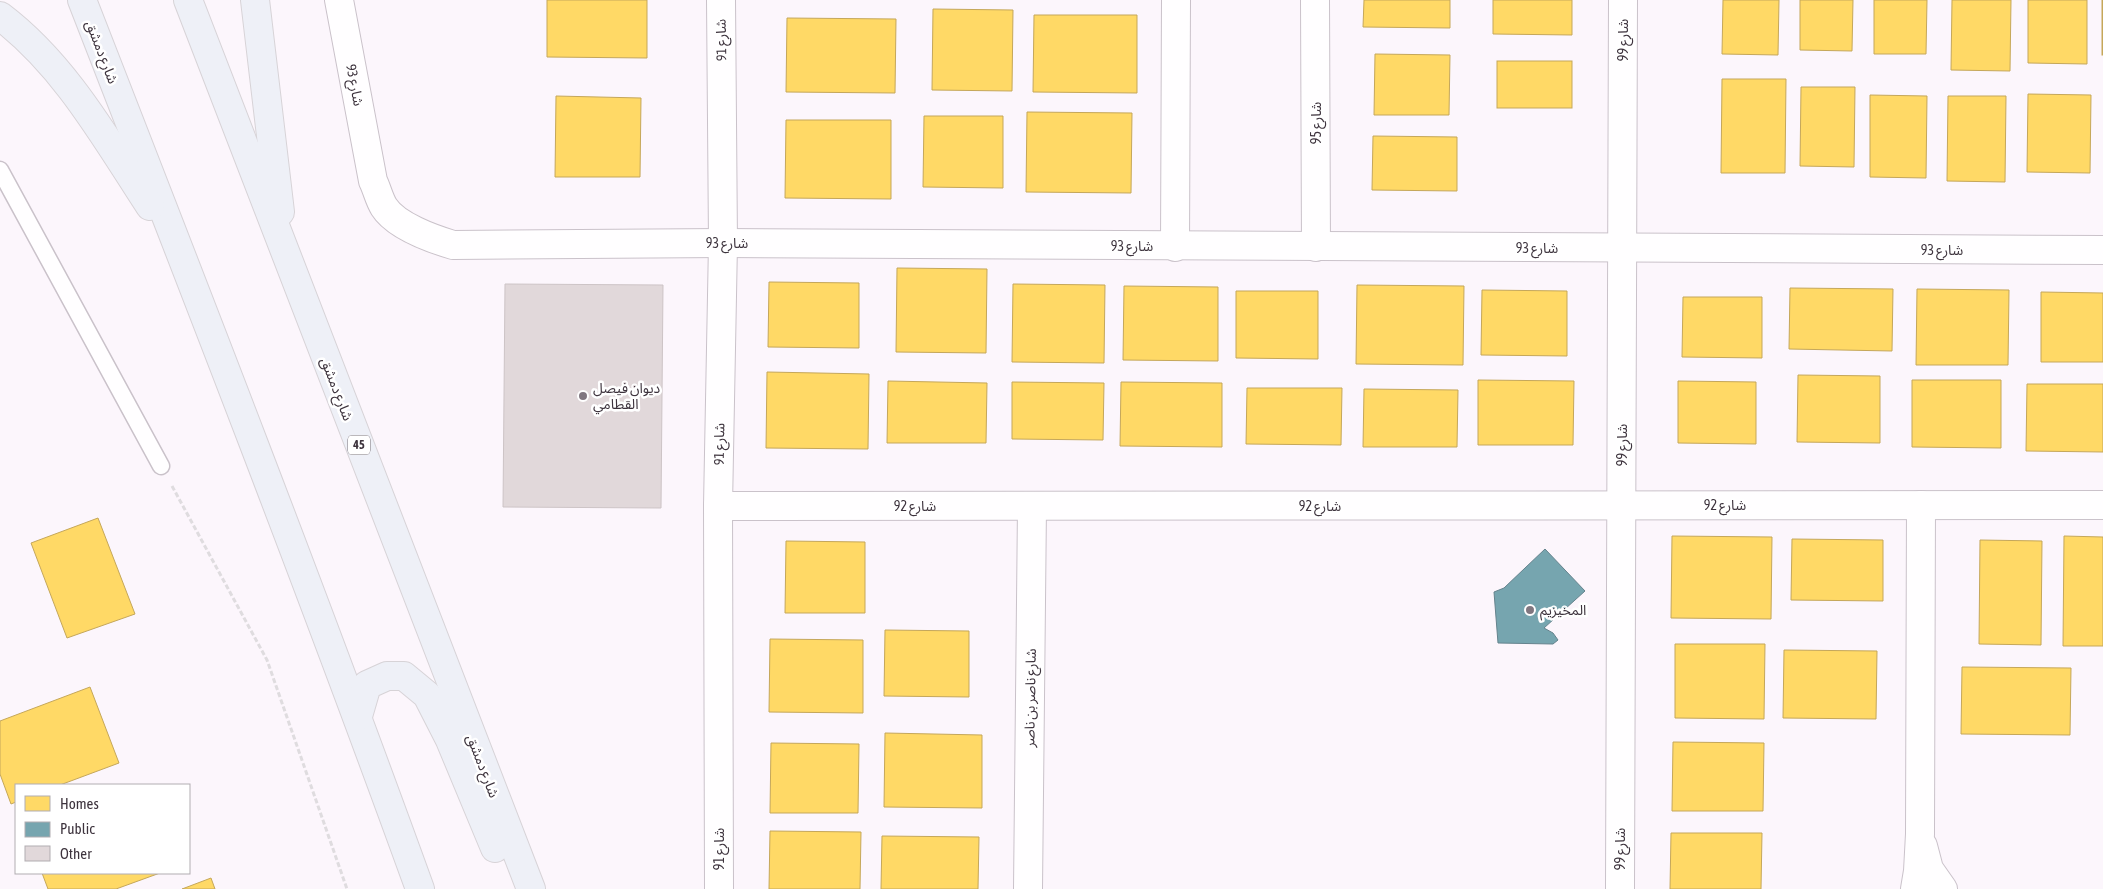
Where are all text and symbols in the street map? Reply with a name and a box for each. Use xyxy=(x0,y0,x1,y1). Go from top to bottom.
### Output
street label: شارع دمشق xyxy=(80,18,121,87)
street label: شارع 91 xyxy=(713,19,732,61)
street label: شارع 99 xyxy=(1615,19,1634,61)
street label: شارع 93 xyxy=(340,63,367,108)
street label: شارع 95 xyxy=(1308,102,1327,144)
street label: شارع 93 xyxy=(706,235,748,254)
street label: شارع 93 xyxy=(1111,238,1153,257)
street label: شارع 93 xyxy=(1516,240,1558,259)
street label: شارع 93 xyxy=(1921,242,1963,261)
street label: شارع دمشق xyxy=(315,355,356,424)
place label: ديوان فيصل القطامي xyxy=(593,380,661,415)
marker: ديوان فيصل القطامي xyxy=(577,390,589,402)
street label: شارع 91 xyxy=(711,423,730,465)
street label: شارع 99 xyxy=(1614,424,1633,466)
road number: 45 xyxy=(348,436,370,454)
street label: شارع 92 xyxy=(1704,497,1746,516)
street label: شارع 92 xyxy=(894,498,936,517)
street label: شارع 92 xyxy=(1299,498,1341,517)
place label: المخيزيم xyxy=(1540,602,1586,621)
marker: المخيزيم xyxy=(1524,604,1536,616)
street label: شارع ناصر بن ناصر xyxy=(1021,648,1042,749)
street label: شارع دمشق xyxy=(461,732,502,801)
legend xyxy=(15,784,190,874)
text: Homes xyxy=(60,795,99,812)
text: Public xyxy=(60,820,95,837)
street label: شارع 91 xyxy=(711,828,730,870)
street label: شارع 99 xyxy=(1612,828,1631,870)
text: Other xyxy=(60,845,92,862)

